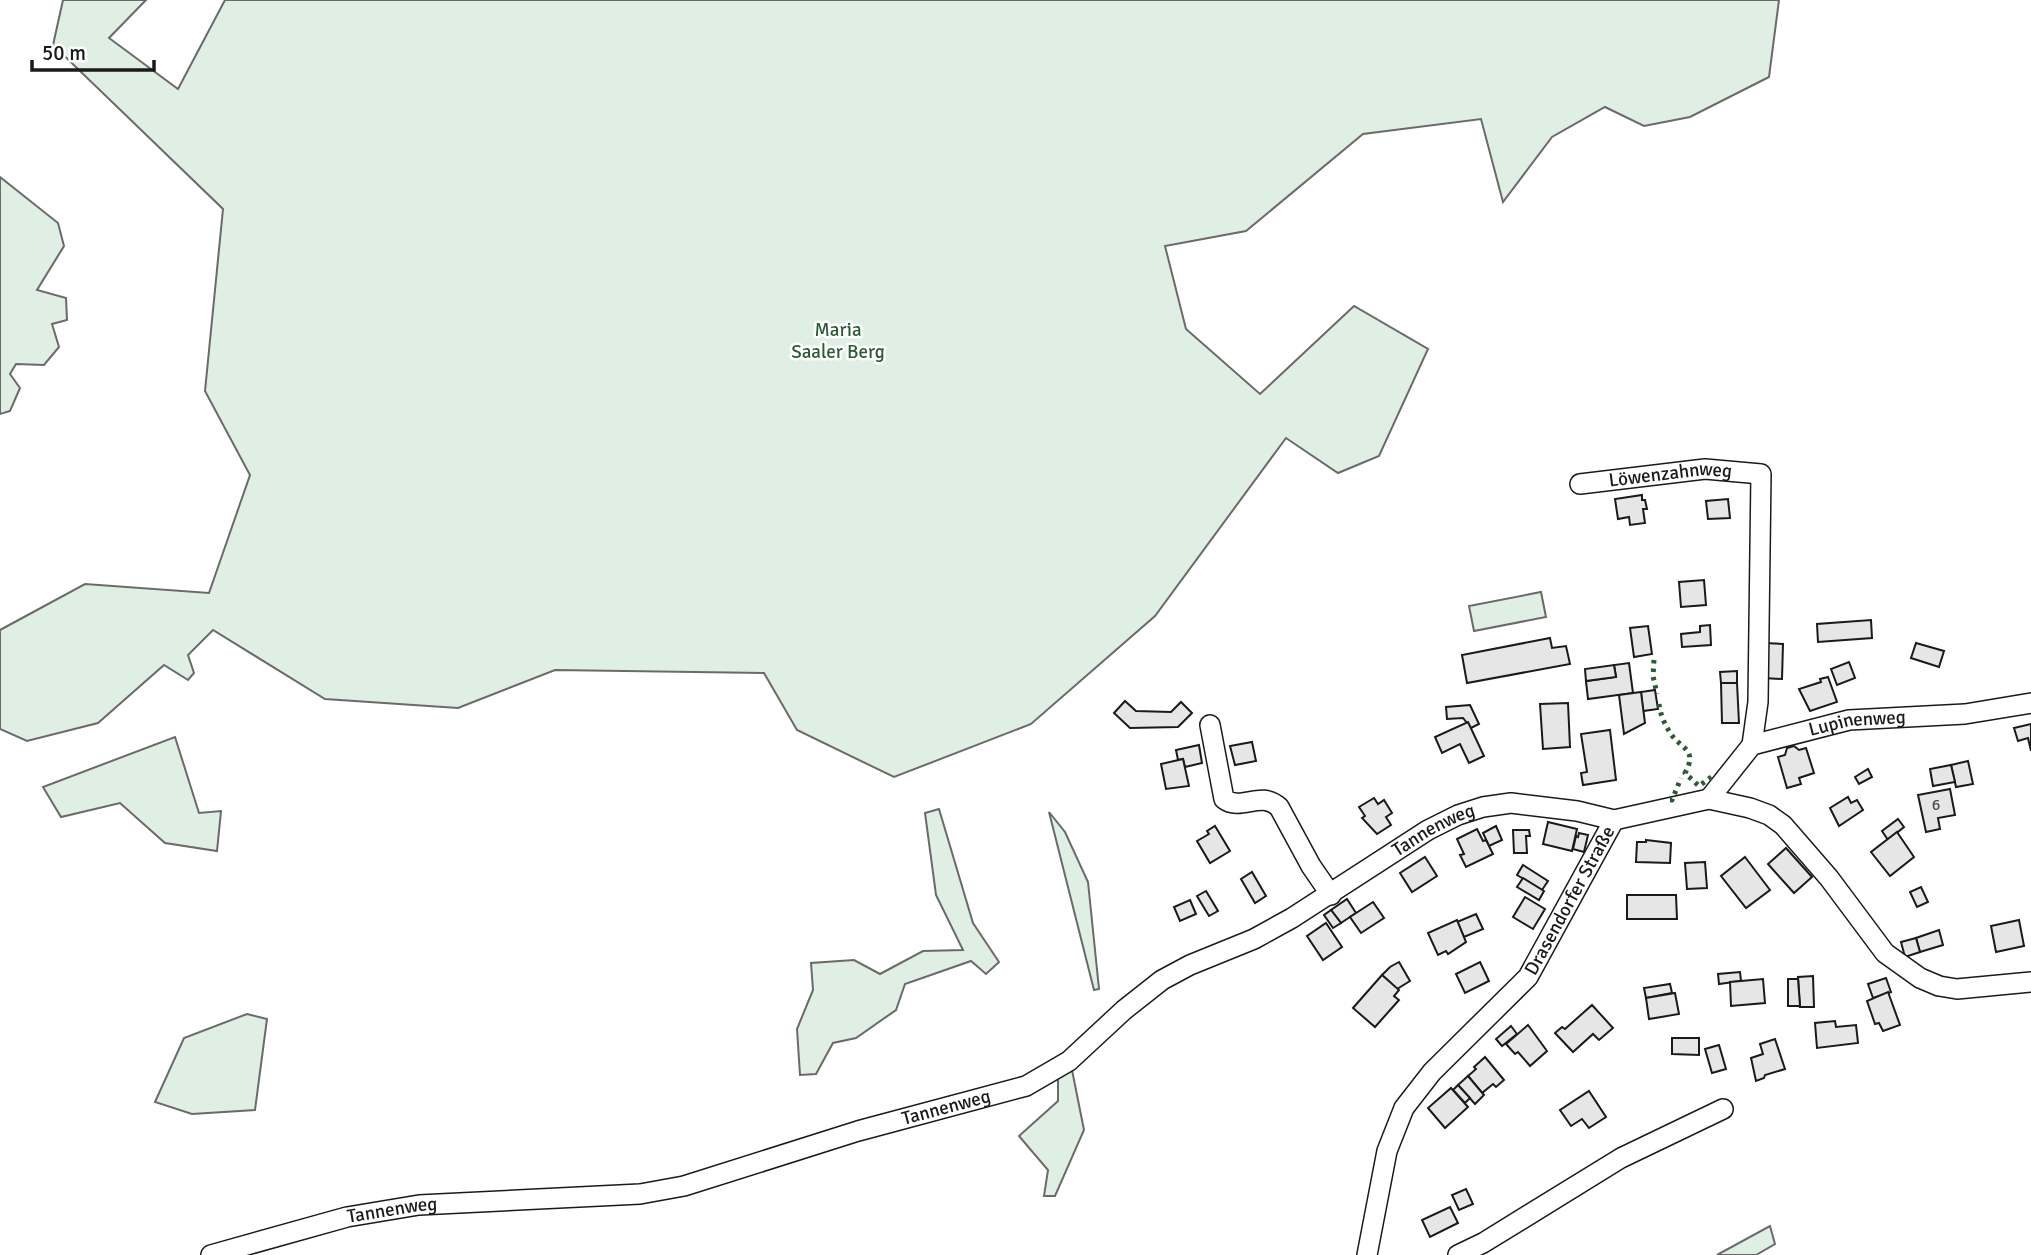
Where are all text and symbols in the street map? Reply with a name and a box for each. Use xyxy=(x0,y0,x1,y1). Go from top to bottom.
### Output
scale bar xyxy=(32,28,154,72)
text: 50 m xyxy=(42,40,86,66)
park label: Maria Saaler Berg xyxy=(791,318,885,364)
street label: Löwenzahnweg xyxy=(1607,457,1733,492)
street label: Lupinenweg xyxy=(1806,705,1906,742)
house number: 6 xyxy=(1932,795,1940,815)
street label: Tannenweg xyxy=(1387,798,1478,862)
street label: Drasendorfer Straße xyxy=(1519,822,1620,979)
street label: Tannenweg xyxy=(899,1084,993,1131)
street label: Tannenweg xyxy=(345,1192,438,1229)

